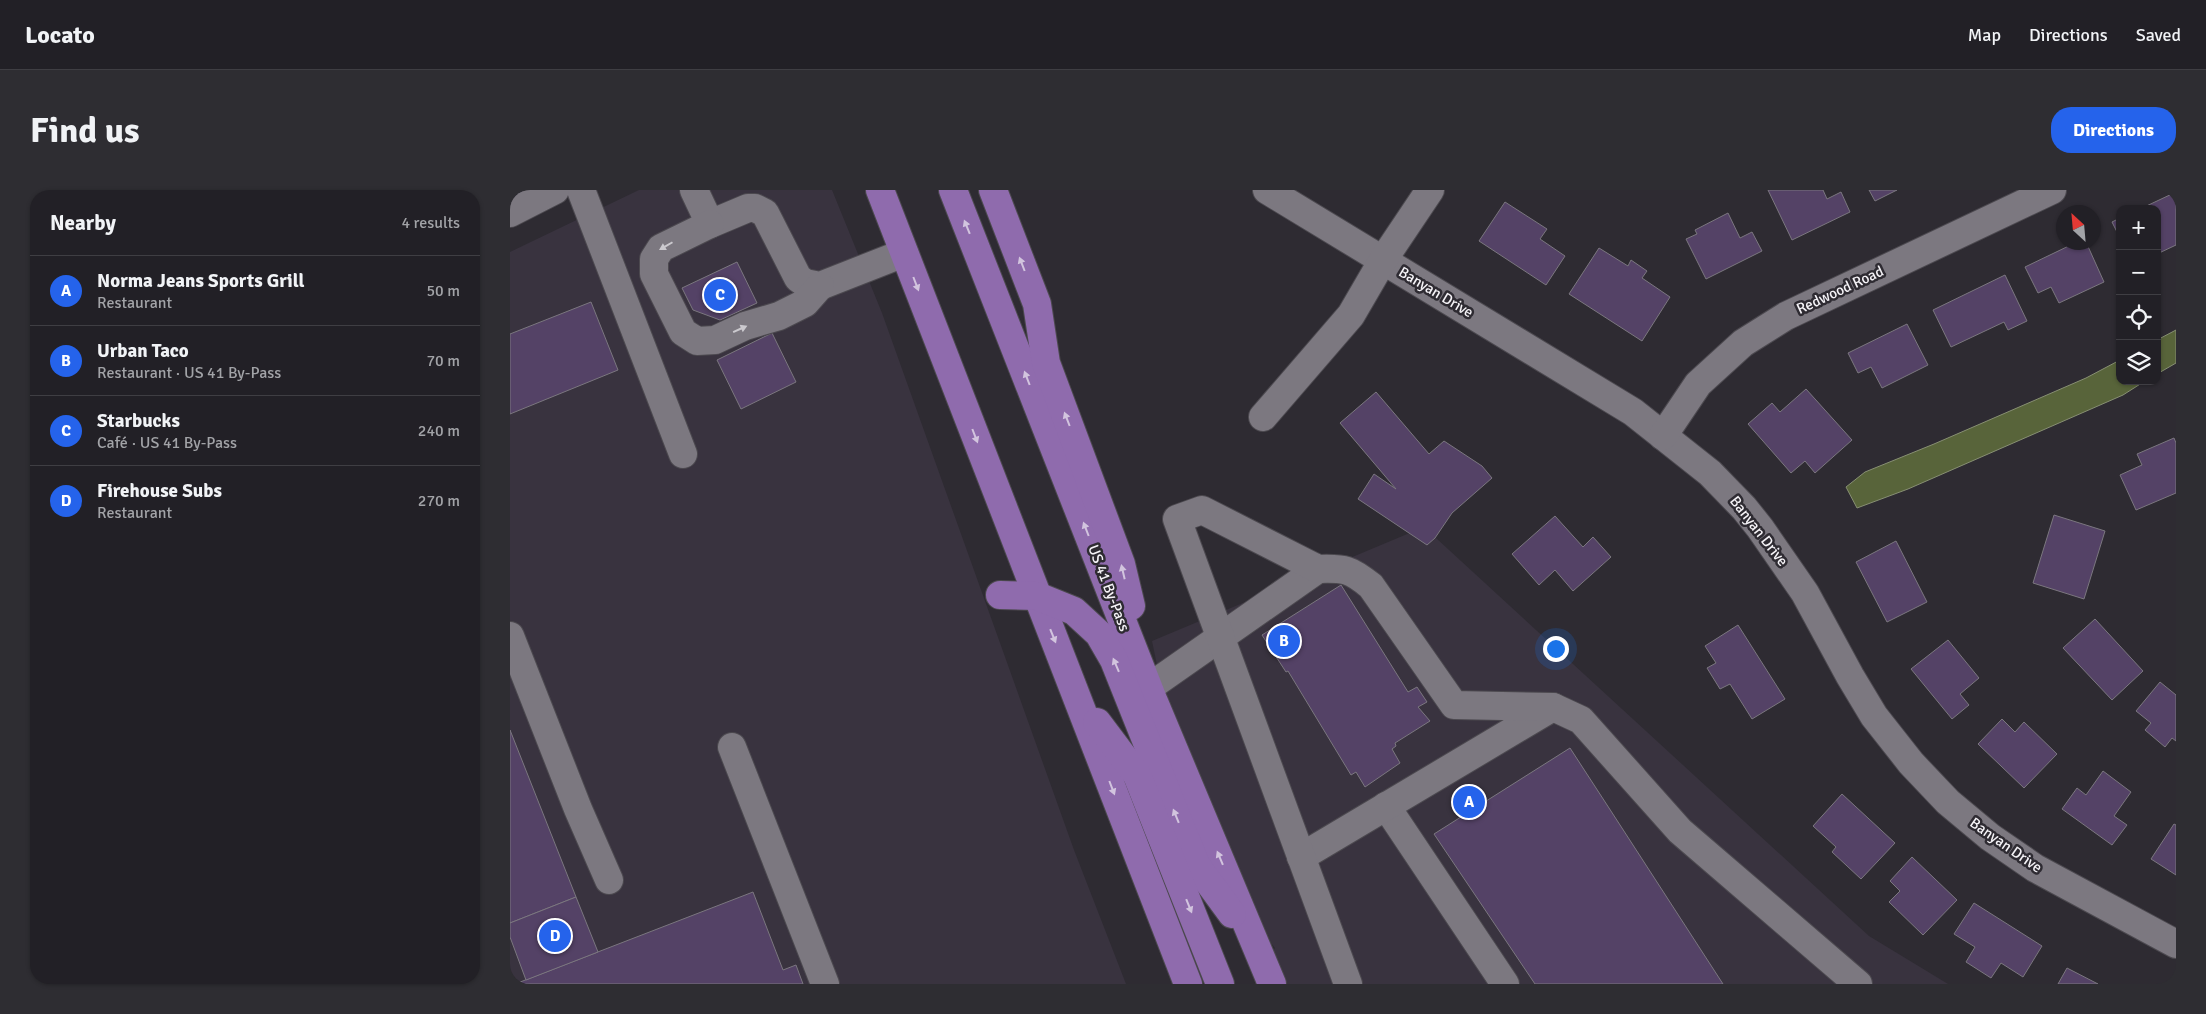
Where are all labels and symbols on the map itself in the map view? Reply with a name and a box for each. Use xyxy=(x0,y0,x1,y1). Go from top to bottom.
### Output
north arrow xyxy=(2056,205,2101,250)
one-way arrow xyxy=(963,219,971,234)
one-way arrow xyxy=(660,241,673,250)
one-way arrow xyxy=(1018,256,1026,271)
street label: Redwood Road xyxy=(1794,262,1886,318)
street label: Banyan Drive xyxy=(1395,263,1477,321)
pin: C xyxy=(704,276,736,314)
one-way arrow xyxy=(913,277,920,292)
one-way arrow xyxy=(733,324,747,332)
one-way arrow xyxy=(1022,371,1030,385)
one-way arrow xyxy=(1063,412,1070,427)
one-way arrow xyxy=(971,429,979,444)
street label: Banyan Drive xyxy=(1726,492,1792,570)
one-way arrow xyxy=(1082,522,1089,537)
street label: US 41 By-Pass xyxy=(1084,542,1134,634)
one-way arrow xyxy=(1119,564,1127,579)
pin: B xyxy=(1268,622,1300,660)
one-way arrow xyxy=(1050,629,1058,643)
your location xyxy=(1543,636,1569,662)
one-way arrow xyxy=(1111,658,1119,672)
one-way arrow xyxy=(1109,780,1116,795)
pin: A xyxy=(1453,783,1485,821)
one-way arrow xyxy=(1172,808,1179,823)
street label: Banyan Drive xyxy=(1966,814,2046,876)
one-way arrow xyxy=(1215,851,1223,865)
one-way arrow xyxy=(1185,899,1193,914)
pin: D xyxy=(539,917,571,955)

